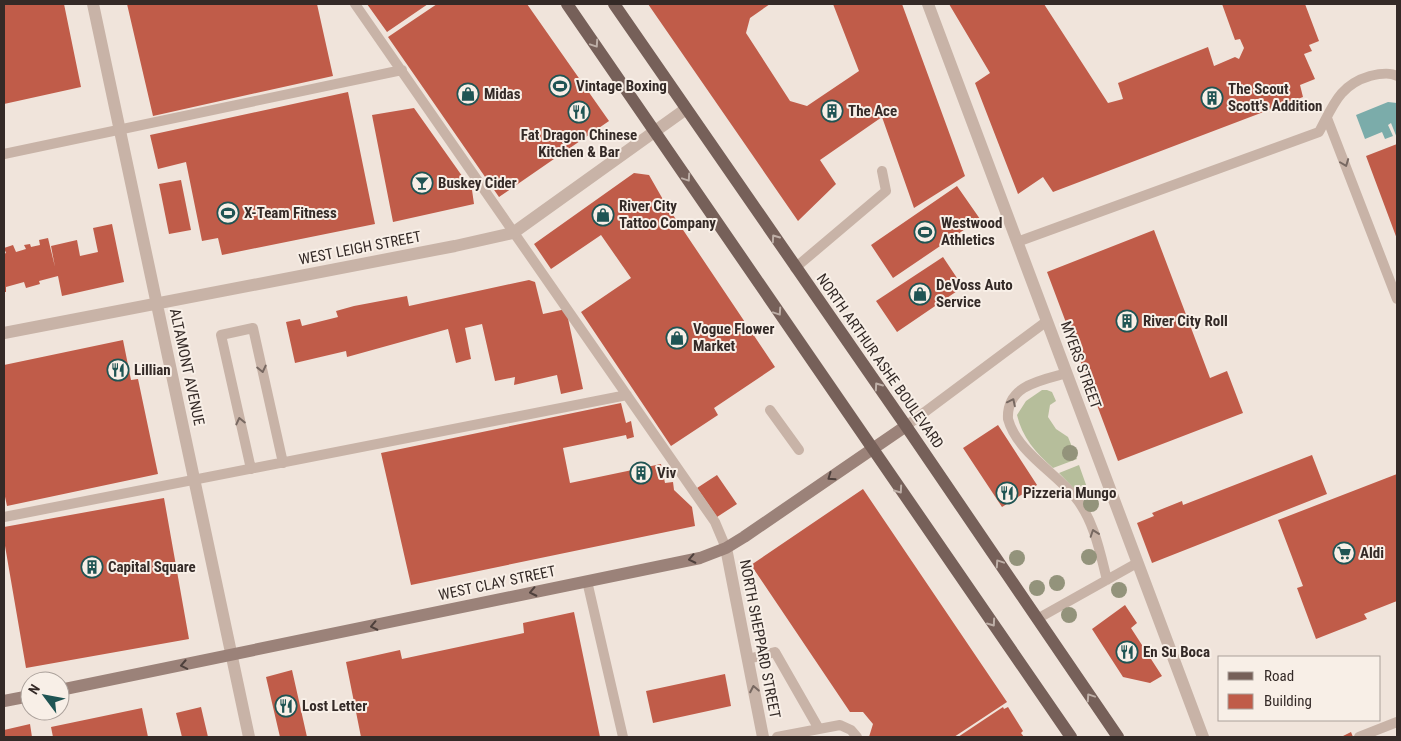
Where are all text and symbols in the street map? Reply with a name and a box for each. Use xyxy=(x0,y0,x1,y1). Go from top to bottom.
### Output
one-way arrow xyxy=(589,38,598,48)
sports icon: Vintage Boxing xyxy=(548,74,572,98)
place label: Vintage Boxing xyxy=(576,77,667,95)
place label: The Scout Scott's Addition xyxy=(1228,80,1323,115)
shop icon: Midas xyxy=(456,82,480,106)
place label: Midas xyxy=(484,85,521,103)
building icon: The Scout Scott's Addition xyxy=(1200,86,1224,110)
building icon: The Ace xyxy=(820,99,844,123)
restaurant icon: Fat Dragon Chinese Kitchen & Bar xyxy=(567,100,591,124)
place label: The Ace xyxy=(848,102,897,120)
place label: Fat Dragon Chinese Kitchen & Bar xyxy=(521,126,637,161)
one-way arrow xyxy=(1340,158,1350,166)
bar icon: Buskey Cider xyxy=(410,171,434,195)
one-way arrow xyxy=(681,172,690,182)
place label: Buskey Cider xyxy=(438,174,517,192)
place label: River City Tattoo Company xyxy=(619,197,716,232)
sports icon: X-Team Fitness xyxy=(216,201,240,225)
shop icon: River City Tattoo Company xyxy=(591,203,615,227)
place label: X-Team Fitness xyxy=(244,204,337,222)
place label: Westwood Athletics xyxy=(941,214,1002,249)
sports icon: Westwood Athletics xyxy=(913,220,937,244)
street label: WEST LEIGH STREET xyxy=(297,227,423,269)
one-way arrow xyxy=(772,234,781,244)
street label: NORTH ARTHUR ASHE BOULEVARD xyxy=(813,270,947,452)
place label: DeVoss Auto Service xyxy=(936,276,1013,311)
shop icon: DeVoss Auto Service xyxy=(908,282,932,306)
street label: ALTAMONT AVENUE xyxy=(166,307,208,427)
one-way arrow xyxy=(772,307,781,316)
building icon: River City Roll xyxy=(1115,309,1139,333)
place label: River City Roll xyxy=(1143,312,1228,330)
street label: MYERS STREET xyxy=(1057,319,1105,412)
place label: Vogue Flower Market xyxy=(693,320,774,355)
shop icon: Vogue Flower Market xyxy=(665,326,689,350)
restaurant icon: Lillian xyxy=(106,358,130,382)
place label: Lillian xyxy=(134,361,171,379)
one-way arrow xyxy=(256,364,267,373)
one-way arrow xyxy=(875,382,884,391)
one-way arrow xyxy=(1005,398,1016,407)
one-way arrow xyxy=(235,417,246,426)
building icon: Viv xyxy=(629,461,653,485)
place label: Viv xyxy=(657,464,676,482)
one-way arrow xyxy=(827,471,837,480)
restaurant icon: Pizzeria Mungo xyxy=(995,481,1019,505)
one-way arrow xyxy=(893,484,902,493)
place label: Pizzeria Mungo xyxy=(1023,484,1116,502)
one-way arrow xyxy=(1090,529,1100,538)
supermarket icon: Aldi xyxy=(1332,541,1356,565)
place label: Aldi xyxy=(1360,544,1384,562)
one-way arrow xyxy=(688,553,697,564)
building icon: Capital Square xyxy=(80,555,104,579)
place label: Capital Square xyxy=(108,558,196,576)
street label: NORTH SHEPPARD STREET xyxy=(736,558,784,720)
one-way arrow xyxy=(996,559,1005,569)
street label: WEST CLAY STREET xyxy=(437,562,557,604)
one-way arrow xyxy=(529,587,538,597)
one-way arrow xyxy=(986,617,995,627)
one-way arrow xyxy=(370,620,379,630)
restaurant icon: En Su Boca xyxy=(1115,640,1139,664)
place label: En Su Boca xyxy=(1143,643,1210,661)
legend xyxy=(1218,656,1381,721)
one-way arrow xyxy=(179,659,188,669)
text: Road xyxy=(1264,667,1294,685)
north arrow xyxy=(20,671,70,721)
text: N xyxy=(25,681,43,697)
one-way arrow xyxy=(749,685,759,694)
text: Building xyxy=(1264,692,1312,710)
one-way arrow xyxy=(1087,693,1096,703)
restaurant icon: Lost Letter xyxy=(274,694,298,718)
place label: Lost Letter xyxy=(302,697,367,715)

